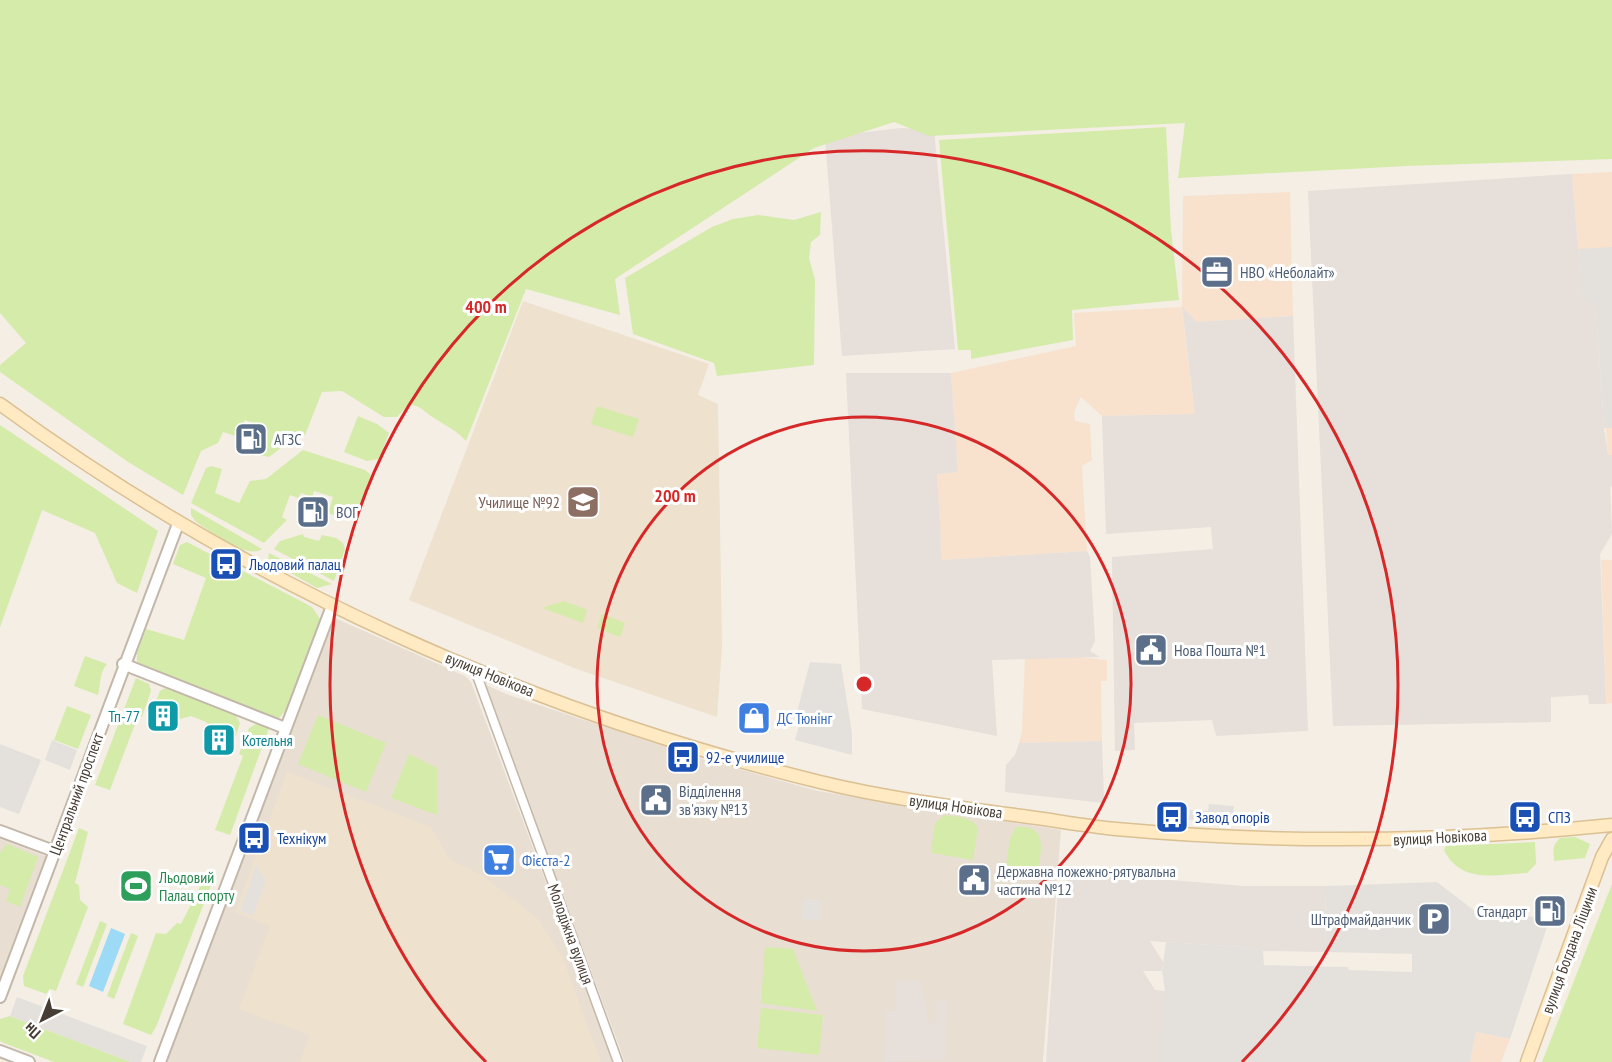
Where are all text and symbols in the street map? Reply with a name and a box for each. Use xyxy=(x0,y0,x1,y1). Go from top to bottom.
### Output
office icon: НВО «Неболайт» xyxy=(1199,254,1235,290)
place label: НВО «Неболайт» xyxy=(1240,262,1335,282)
text: 400 m xyxy=(465,295,507,318)
fuel station icon: АГЗС xyxy=(233,421,269,457)
place label: АГЗС xyxy=(274,429,302,449)
school or university icon: Училище №92 xyxy=(565,484,601,520)
text: 200 m xyxy=(654,484,696,507)
place label: Училище №92 xyxy=(479,492,560,512)
fuel station icon: ВОГ xyxy=(295,494,331,530)
place label: ВОГ xyxy=(336,502,358,522)
bus stop icon: Льодовий палац xyxy=(208,546,244,582)
place label: Льодовий палац xyxy=(248,554,341,574)
public building icon: Нова Пошта №1 xyxy=(1133,632,1169,668)
place label: Нова Пошта №1 xyxy=(1174,640,1266,660)
street label: вулиця Новікова xyxy=(443,647,537,701)
centre of rings xyxy=(854,674,874,694)
building icon: Тп-77 xyxy=(145,698,181,734)
shop icon: ДС Тюнінг xyxy=(736,700,772,736)
place label: Тп-77 xyxy=(108,706,140,726)
place label: ДС Тюнінг xyxy=(777,708,833,728)
building icon: Котельня xyxy=(201,722,237,758)
street label: Центральний проспект xyxy=(45,729,108,858)
place label: Котельня xyxy=(242,730,293,750)
bus stop icon: 92-е училище xyxy=(665,739,701,775)
place label: 92-е училище xyxy=(706,747,784,767)
place label: Відділення зв'язку №13 xyxy=(679,781,748,819)
public building icon: Відділення зв'язку №13 xyxy=(638,782,674,818)
street label: вулиця Новікова xyxy=(908,790,1004,822)
bus stop icon: Завод опорів xyxy=(1154,799,1190,835)
bus stop icon: СПЗ xyxy=(1507,799,1543,835)
place label: Завод опорів xyxy=(1195,807,1270,827)
place label: СПЗ xyxy=(1548,807,1571,827)
bus stop icon: Технікум xyxy=(236,820,272,856)
street label: вулиця Новікова xyxy=(1393,825,1487,849)
place label: Технікум xyxy=(277,828,326,848)
supermarket icon: Фiєста-2 xyxy=(481,842,517,878)
place label: Фiєста-2 xyxy=(522,850,571,870)
place label: Державна пожежно-рятувальна частина №12 xyxy=(997,861,1176,899)
public building icon: Державна пожежно-рятувальна частина №12 xyxy=(956,862,992,898)
place label: Льодовий Палац спорту xyxy=(158,867,235,905)
sports icon: Льодовий Палац спорту xyxy=(118,868,154,904)
street label: Молодіжна вулиця xyxy=(544,881,598,987)
street label: вулиця Богдана Ліщини xyxy=(1537,884,1601,1016)
fuel station icon: Стандарт xyxy=(1532,893,1568,929)
parking icon: Штрафмайданчик xyxy=(1416,901,1452,937)
place label: Стандарт xyxy=(1477,901,1528,921)
place label: Штрафмайданчик xyxy=(1311,909,1412,929)
north arrow xyxy=(12,990,72,1050)
text: Пн xyxy=(20,1019,44,1044)

